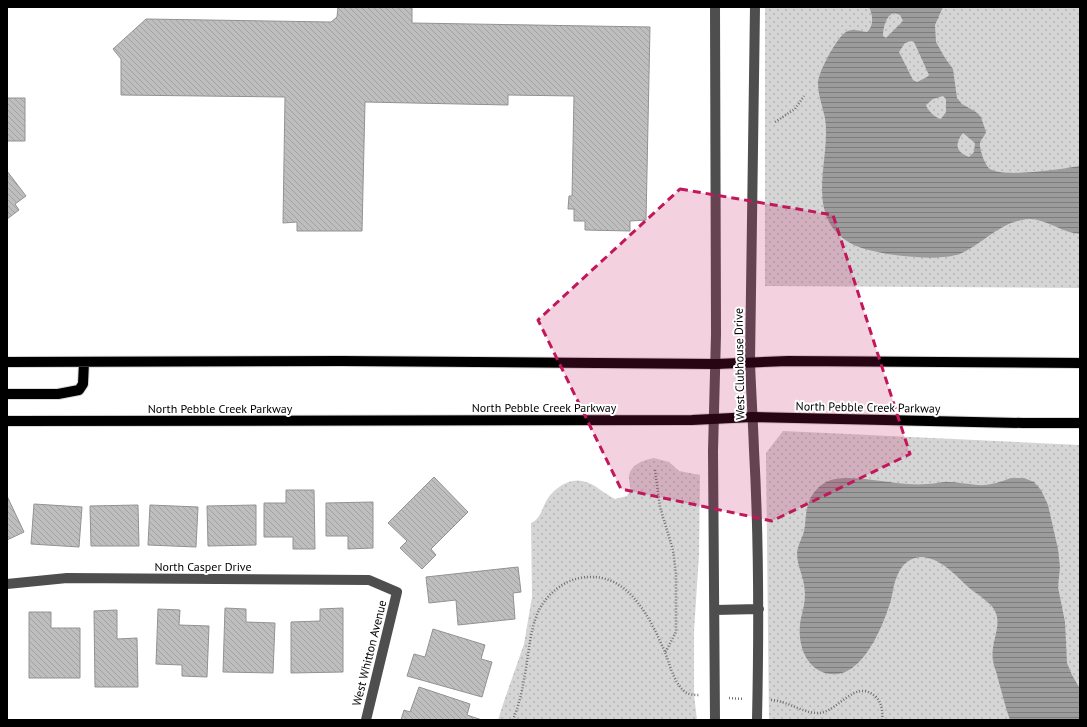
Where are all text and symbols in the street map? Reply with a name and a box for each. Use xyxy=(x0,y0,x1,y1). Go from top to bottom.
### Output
street label: West Clubhouse Drive xyxy=(731,308,747,420)
street label: North Pebble Creek Parkway xyxy=(796,398,941,416)
street label: North Pebble Creek Parkway xyxy=(472,400,617,415)
street label: North Pebble Creek Parkway xyxy=(148,401,293,416)
street label: North Casper Drive xyxy=(154,559,252,574)
street label: West Whitton Avenue xyxy=(349,598,389,708)

